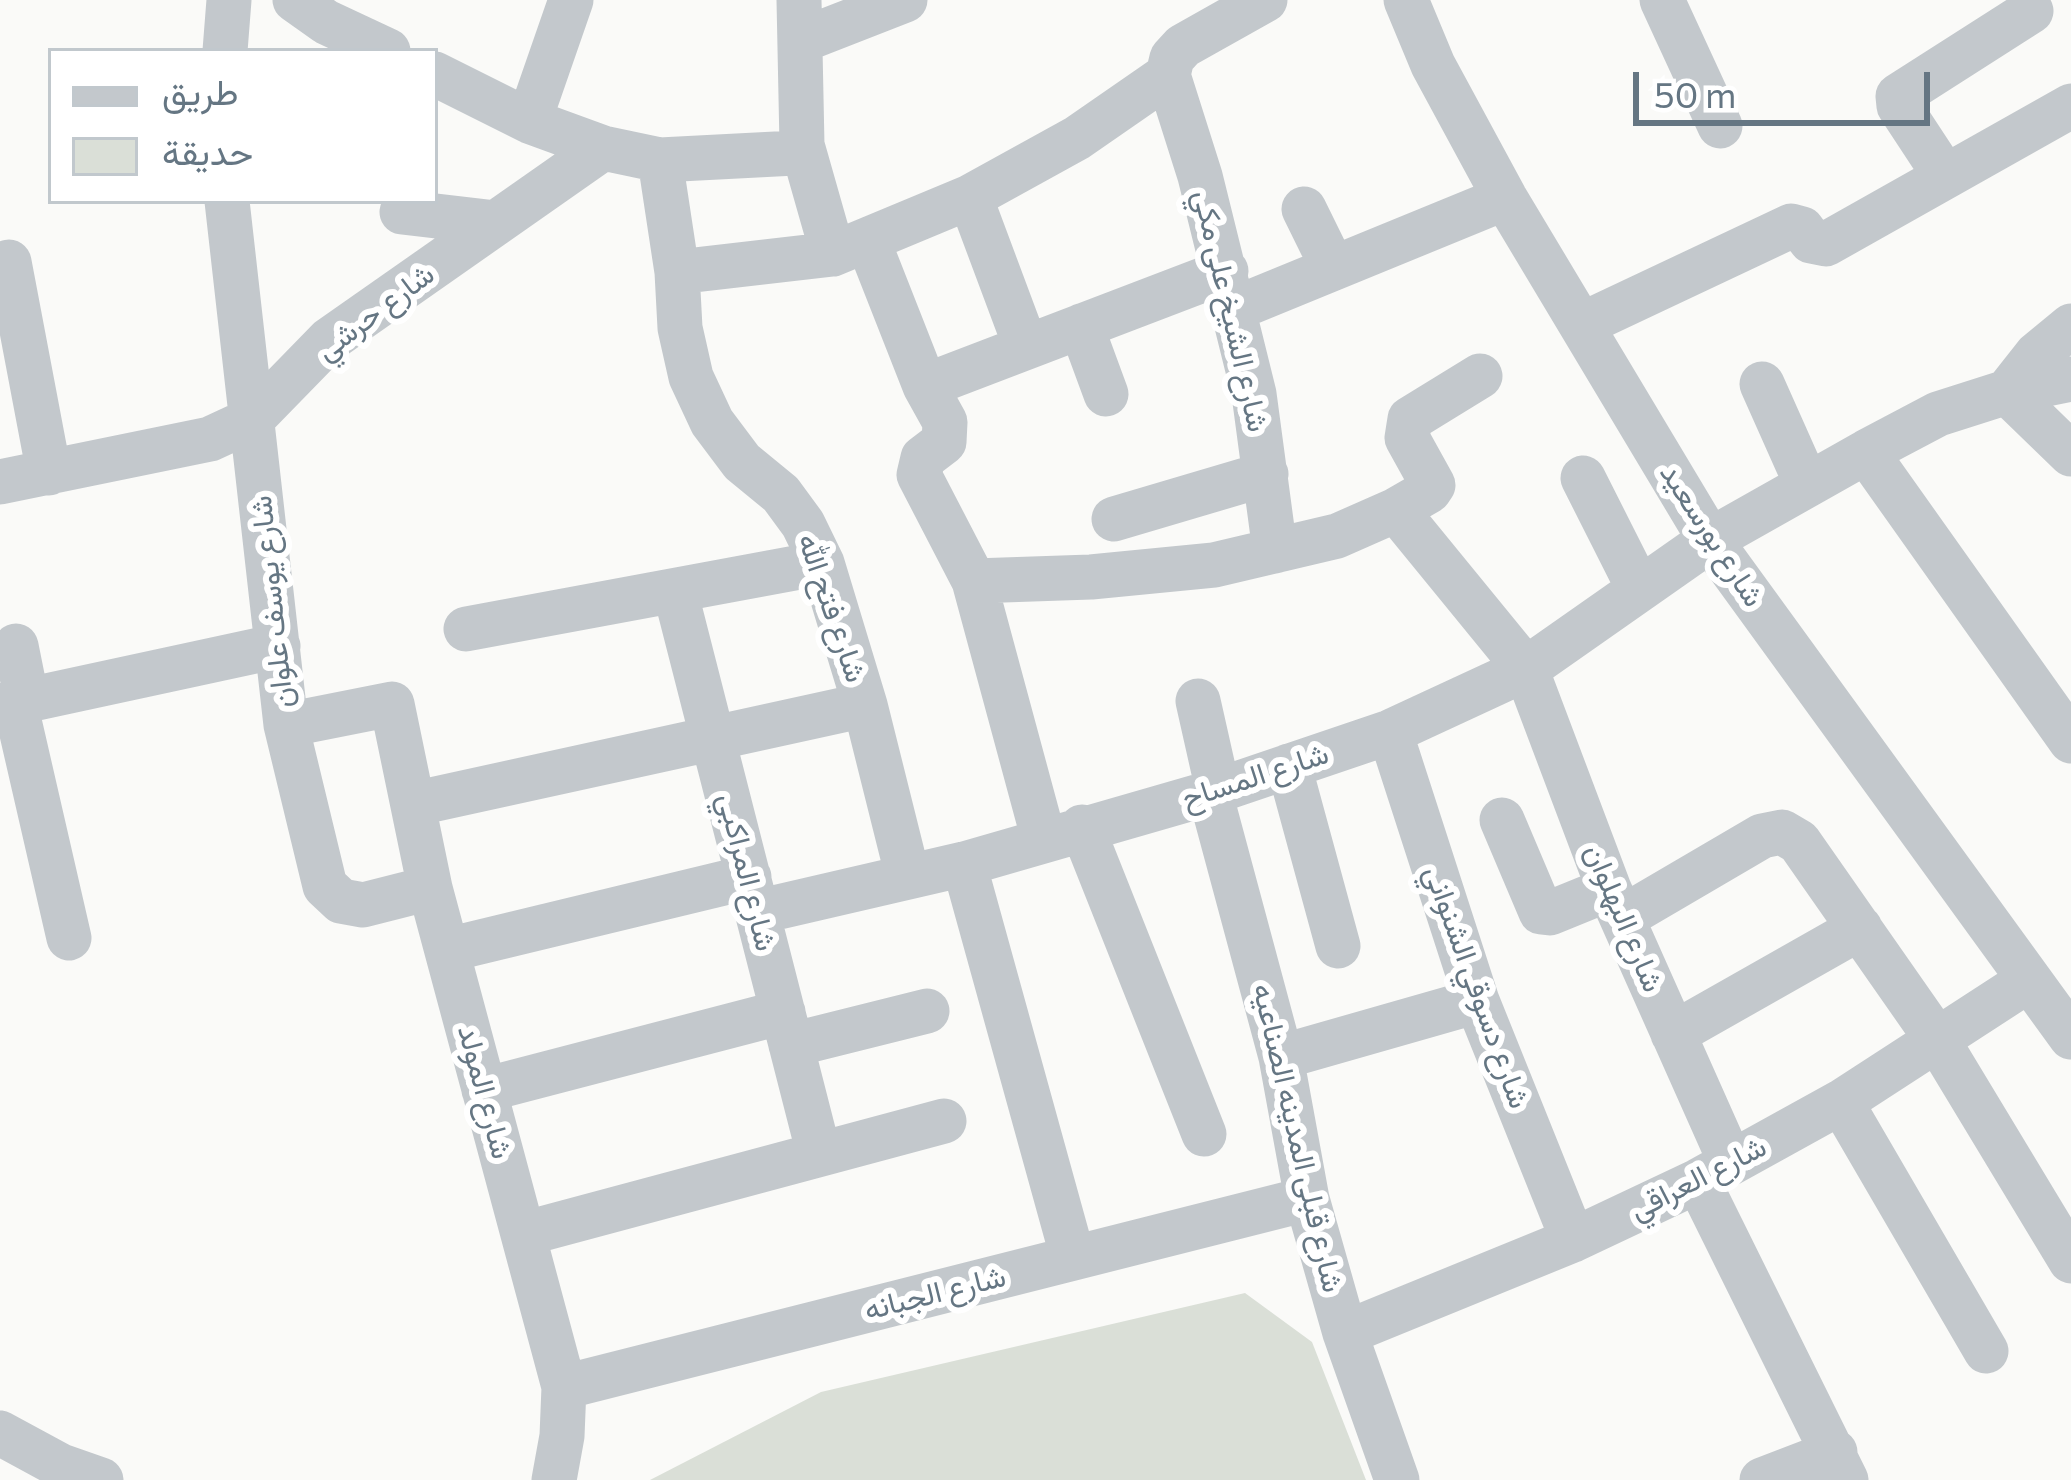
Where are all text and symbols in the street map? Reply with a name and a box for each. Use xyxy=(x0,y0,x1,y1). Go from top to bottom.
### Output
legend xyxy=(48,48,438,204)
scale bar xyxy=(1639,48,1936,122)
text: طريق xyxy=(162,68,238,112)
text: 50 m xyxy=(1654,71,1736,115)
text: حديقة xyxy=(162,128,253,172)
street label: شارع الشيخ على مكي xyxy=(1186,187,1276,435)
street label: شارع حرشي xyxy=(309,256,441,368)
street label: شارع بورسعيد xyxy=(1652,456,1772,614)
street label: شارع يوسف علوان xyxy=(243,494,301,710)
street label: شارع فتح الله xyxy=(790,529,874,687)
street label: شارع المساح xyxy=(1177,735,1333,817)
street label: شارع المراكبي xyxy=(710,789,784,955)
street label: شارع البهلوان xyxy=(1577,839,1671,997)
street label: شارع دسوقي الشنواني xyxy=(1416,861,1538,1113)
street label: شارع قبلى المدينه الصناعيه xyxy=(1245,980,1351,1296)
street label: شارع المولد xyxy=(450,1021,520,1163)
street label: شارع العراقي xyxy=(1624,1128,1772,1228)
street label: شارع الجبانه xyxy=(861,1258,1009,1328)

